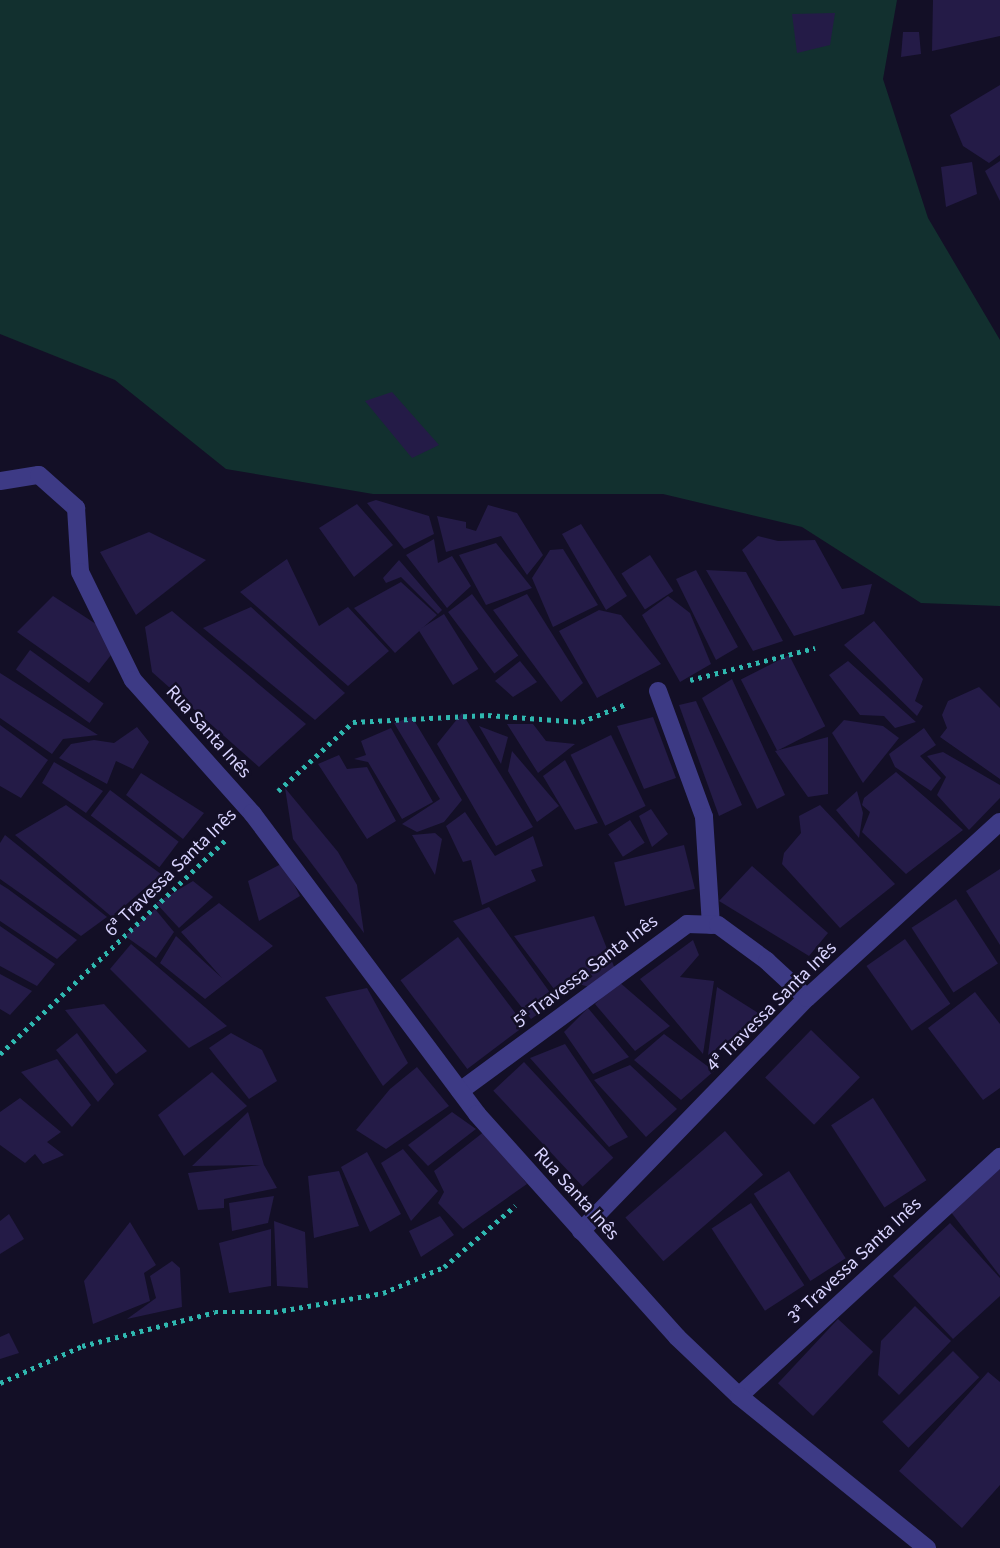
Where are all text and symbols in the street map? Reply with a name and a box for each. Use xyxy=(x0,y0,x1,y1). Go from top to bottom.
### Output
street label: Rua Santa Inês xyxy=(160,681,256,783)
street label: 6ª Travessa Santa Inês xyxy=(100,804,242,942)
street label: 5ª Travessa Santa Inês xyxy=(509,910,663,1034)
street label: 4ª Travessa Santa Inês xyxy=(702,937,842,1077)
street label: Rua Santa Inês xyxy=(528,1143,624,1245)
street label: 3ª Travessa Santa Inês xyxy=(783,1193,927,1329)

